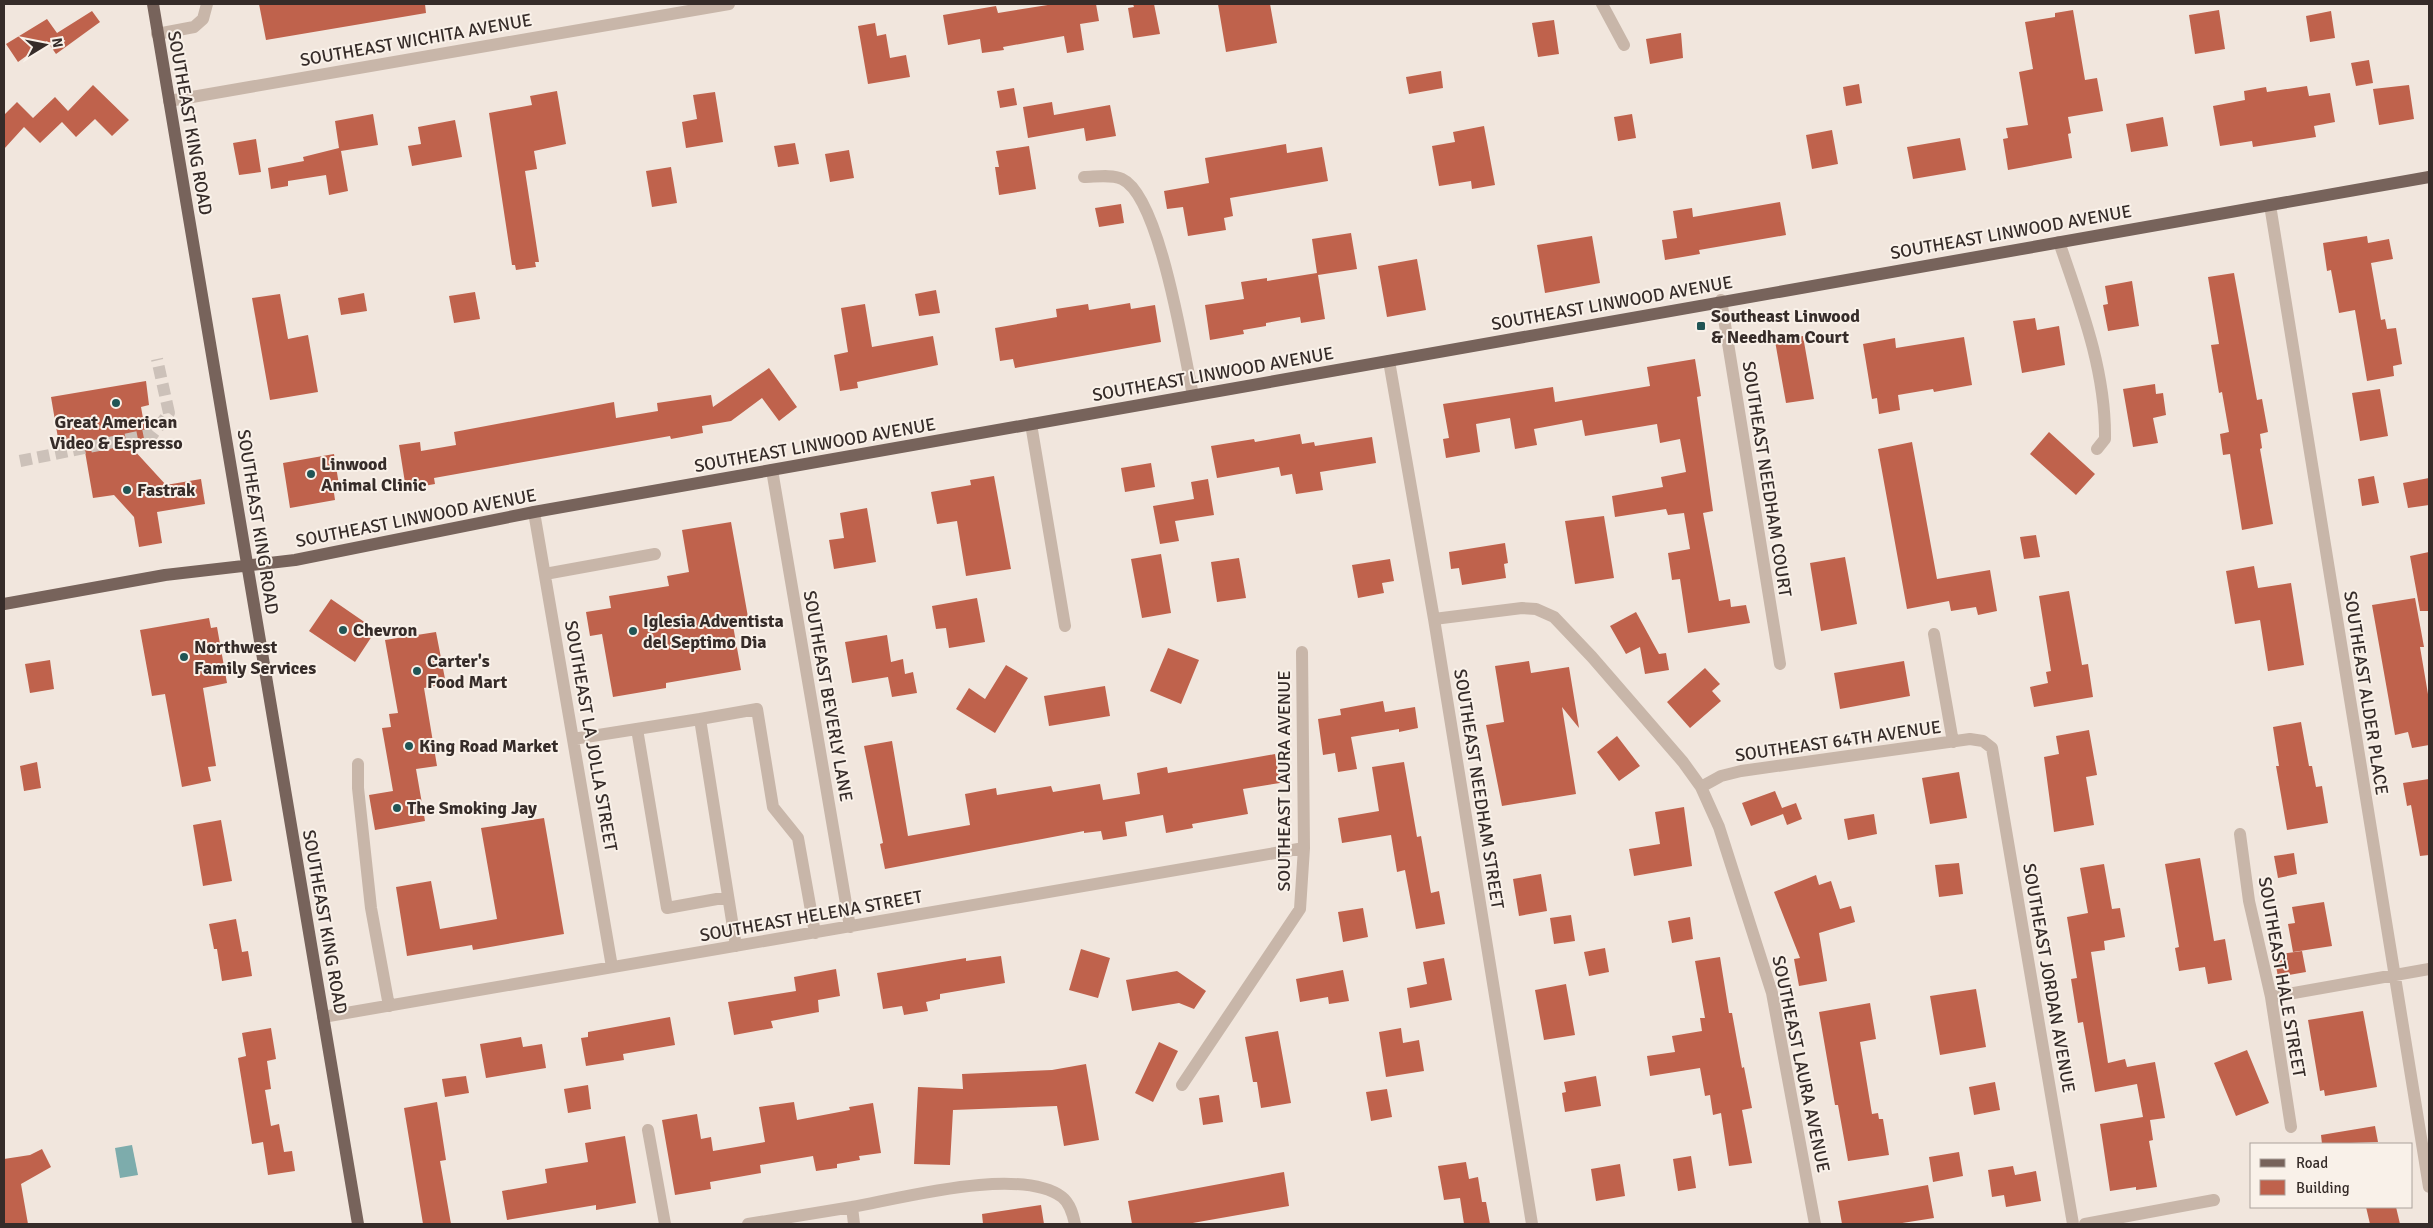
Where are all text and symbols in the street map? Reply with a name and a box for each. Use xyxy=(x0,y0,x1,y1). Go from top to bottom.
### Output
street label: SOUTHEAST WICHITA AVENUE xyxy=(298,9,534,71)
north arrow xyxy=(20,20,70,70)
street label: SOUTHEAST KING ROAD xyxy=(163,29,217,217)
text: N xyxy=(48,37,67,49)
street label: SOUTHEAST LINWOOD AVENUE xyxy=(1889,200,2133,264)
street label: SOUTHEAST LINWOOD AVENUE xyxy=(1490,271,1734,335)
place label: Southeast Linwood & Needham Court xyxy=(1711,305,1860,348)
marker: Southeast Linwood & Needham Court xyxy=(1695,320,1707,332)
street label: SOUTHEAST LINWOOD AVENUE xyxy=(1091,342,1335,406)
street label: SOUTHEAST NEEDHAM COURT xyxy=(1737,360,1797,599)
marker: Great American Video & Espresso xyxy=(110,397,122,409)
place label: Great American Video & Espresso xyxy=(49,411,183,454)
street label: SOUTHEAST LINWOOD AVENUE xyxy=(693,413,937,477)
street label: SOUTHEAST KING ROAD xyxy=(233,428,283,616)
place label: Linwood Animal Clinic xyxy=(321,453,427,496)
marker: Linwood Animal Clinic xyxy=(305,468,317,480)
place label: Fastrak xyxy=(137,479,196,501)
marker: Fastrak xyxy=(121,484,133,496)
street label: SOUTHEAST LINWOOD AVENUE xyxy=(294,484,538,552)
street label: SOUTHEAST BEVERLY LANE xyxy=(799,589,857,803)
street label: SOUTHEAST ALDER PLACE xyxy=(2339,589,2393,797)
place label: Iglesia Adventista del Septimo Dia xyxy=(643,610,784,653)
place label: Chevron xyxy=(353,619,417,641)
street label: SOUTHEAST LA JOLLA STREET xyxy=(560,619,622,853)
marker: Chevron xyxy=(337,624,349,636)
marker: Iglesia Adventista del Septimo Dia xyxy=(627,625,639,637)
place label: Northwest Family Services xyxy=(194,636,316,679)
place label: Carter's Food Mart xyxy=(427,650,508,693)
marker: Northwest Family Services xyxy=(178,651,190,663)
marker: Carter's Food Mart xyxy=(411,665,423,677)
street label: SOUTHEAST NEEDHAM STREET xyxy=(1449,667,1509,911)
street label: SOUTHEAST LAURA AVENUE xyxy=(1273,670,1295,892)
street label: SOUTHEAST 64TH AVENUE xyxy=(1734,716,1942,766)
place label: King Road Market xyxy=(419,735,558,757)
marker: King Road Market xyxy=(403,740,415,752)
place label: The Smoking Jay xyxy=(407,797,537,819)
marker: The Smoking Jay xyxy=(391,802,403,814)
street label: SOUTHEAST KING ROAD xyxy=(298,828,352,1016)
street label: SOUTHEAST JORDAN AVENUE xyxy=(2018,862,2080,1094)
street label: SOUTHEAST HALE STREET xyxy=(2254,875,2311,1079)
street label: SOUTHEAST HELENA STREET xyxy=(698,886,924,946)
street label: SOUTHEAST LAURA AVENUE xyxy=(1767,954,1835,1174)
legend xyxy=(2250,1143,2413,1208)
text: Road xyxy=(2296,1154,2328,1172)
text: Building xyxy=(2296,1179,2350,1197)

